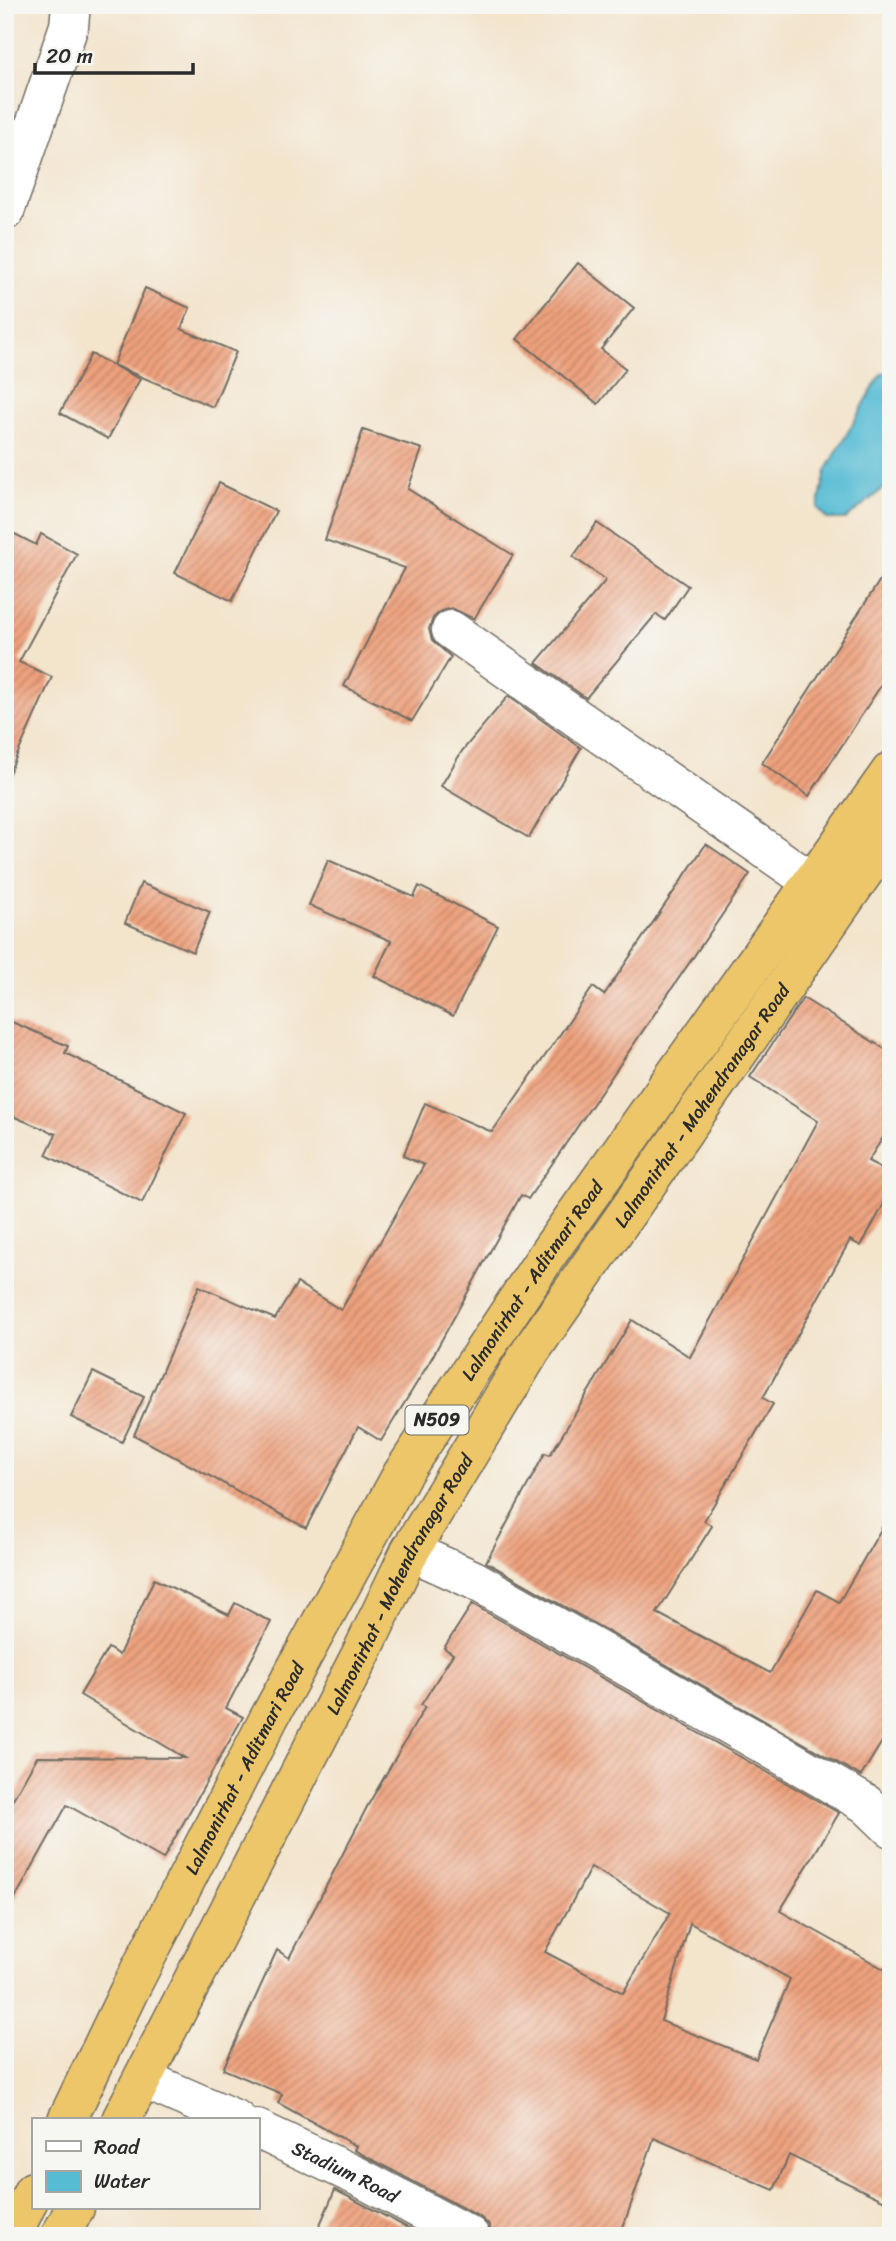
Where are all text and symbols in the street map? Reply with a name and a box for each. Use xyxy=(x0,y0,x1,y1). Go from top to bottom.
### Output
scale bar xyxy=(35,32,192,76)
text: 20 m xyxy=(46,37,93,75)
street label: Lalmonirhat - Mohendranagar Road xyxy=(605,975,799,1235)
street label: Lalmonirhat - Aditmari Road xyxy=(452,1172,612,1387)
road number: N509 xyxy=(406,1406,468,1434)
street label: Lalmonirhat - Mohendranagar Road xyxy=(316,1446,482,1720)
street label: Lalmonirhat - Aditmari Road xyxy=(175,1655,314,1880)
legend xyxy=(32,2118,259,2210)
text: Road xyxy=(94,2128,141,2166)
street label: Stadium Road xyxy=(286,2131,407,2213)
text: Water xyxy=(94,2162,151,2200)

